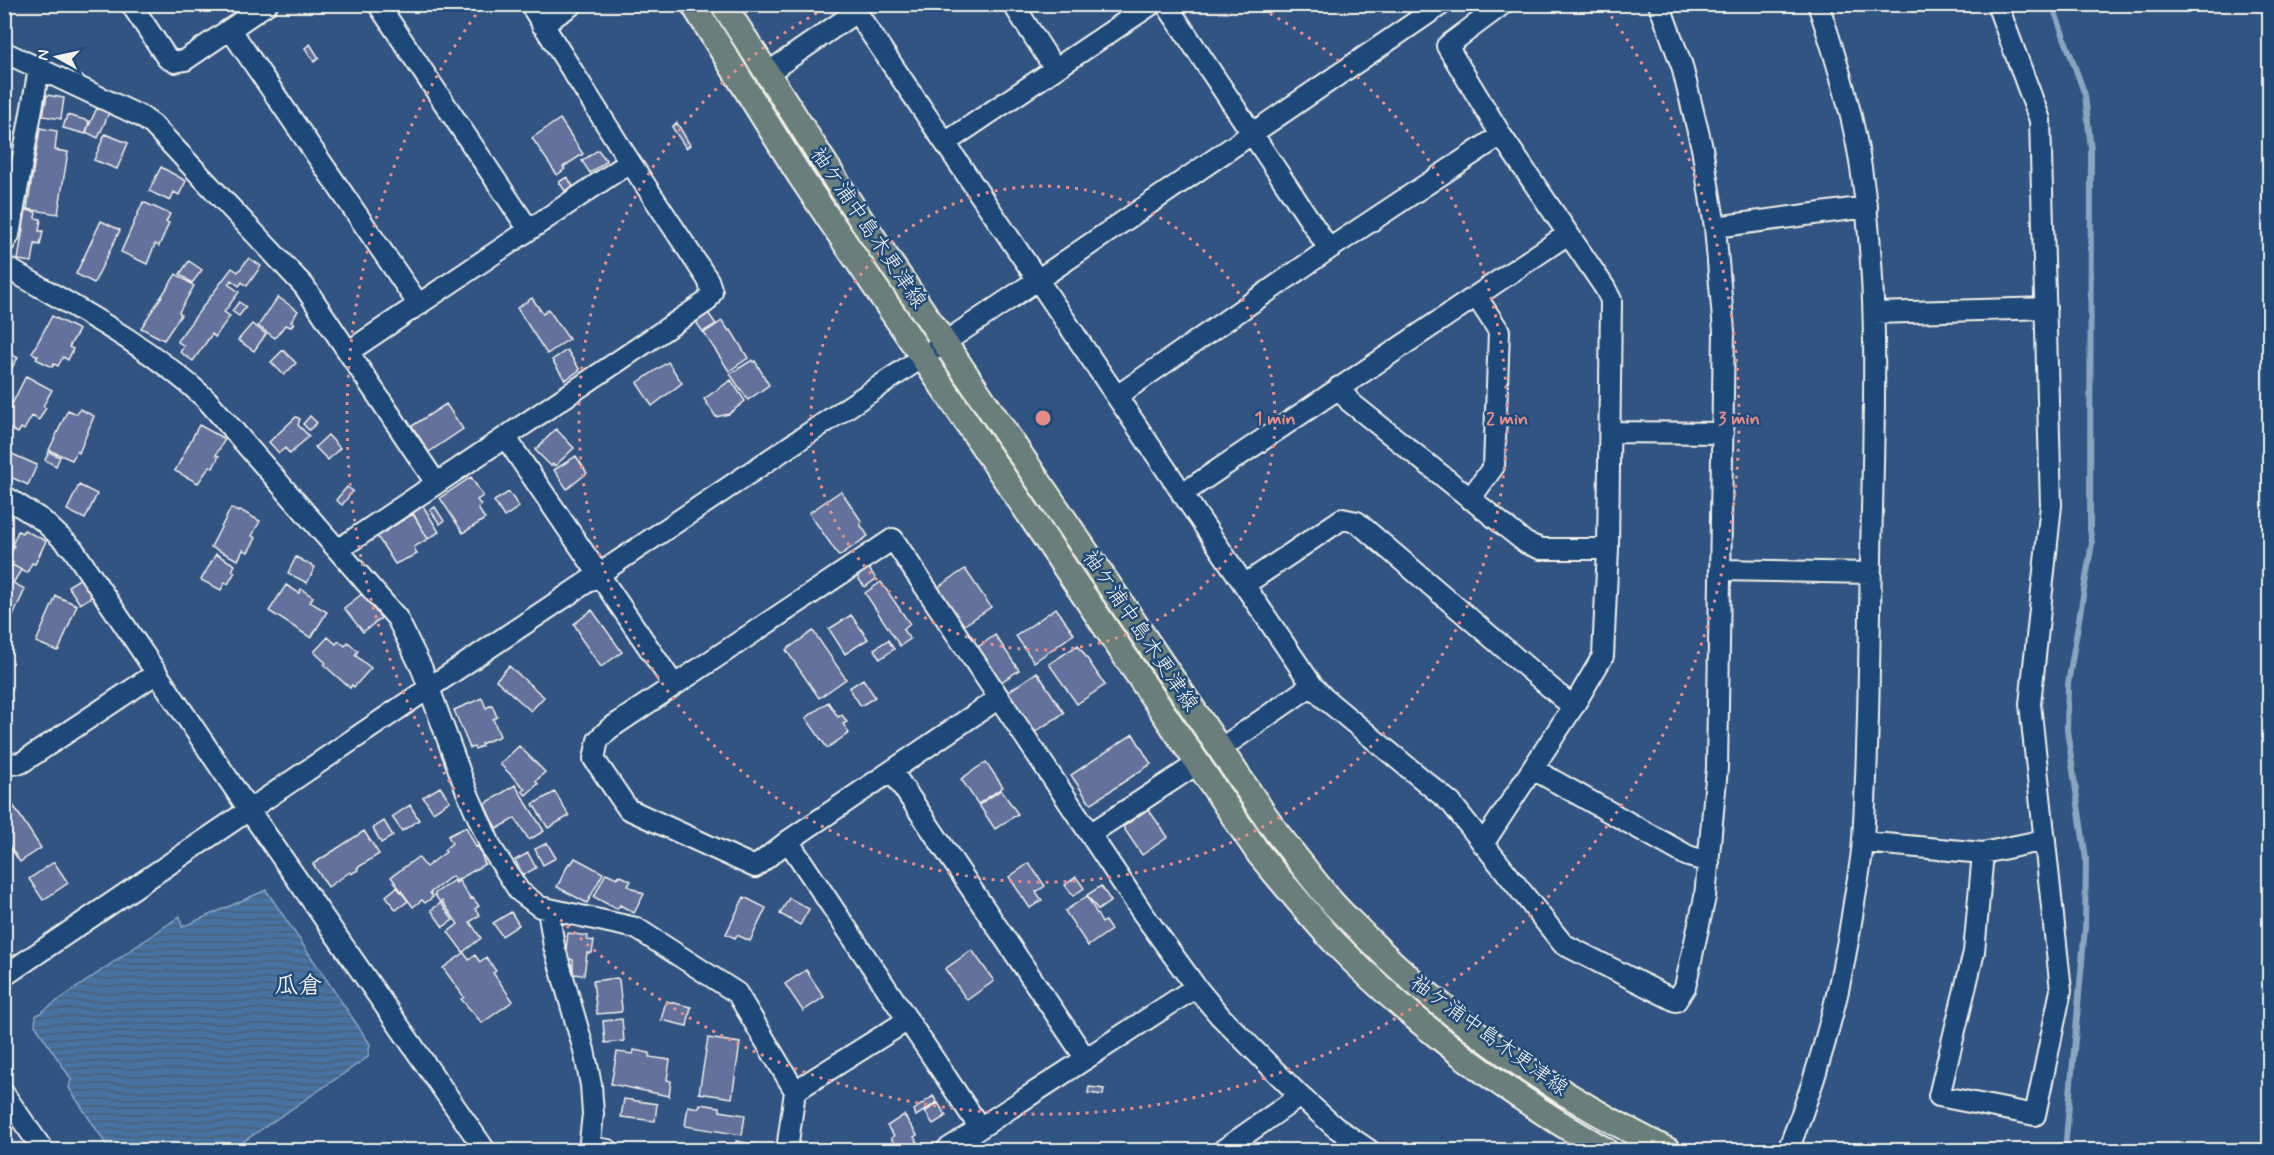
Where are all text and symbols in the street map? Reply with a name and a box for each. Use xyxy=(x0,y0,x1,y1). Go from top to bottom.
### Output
north arrow xyxy=(27,27,87,87)
text: N xyxy=(32,48,55,62)
street label: 袖ケ浦中島木更津線 xyxy=(804,142,932,314)
text: 1 min xyxy=(1254,407,1296,431)
text: 2 min xyxy=(1486,407,1528,431)
text: 3 min xyxy=(1718,407,1760,431)
centre of rings xyxy=(1033,408,1053,428)
street label: 袖ケ浦中島木更津線 xyxy=(1076,545,1204,717)
street label: 袖ケ浦中島木更津線 xyxy=(1404,969,1574,1103)
district label: 瓜倉 xyxy=(274,971,322,1002)

